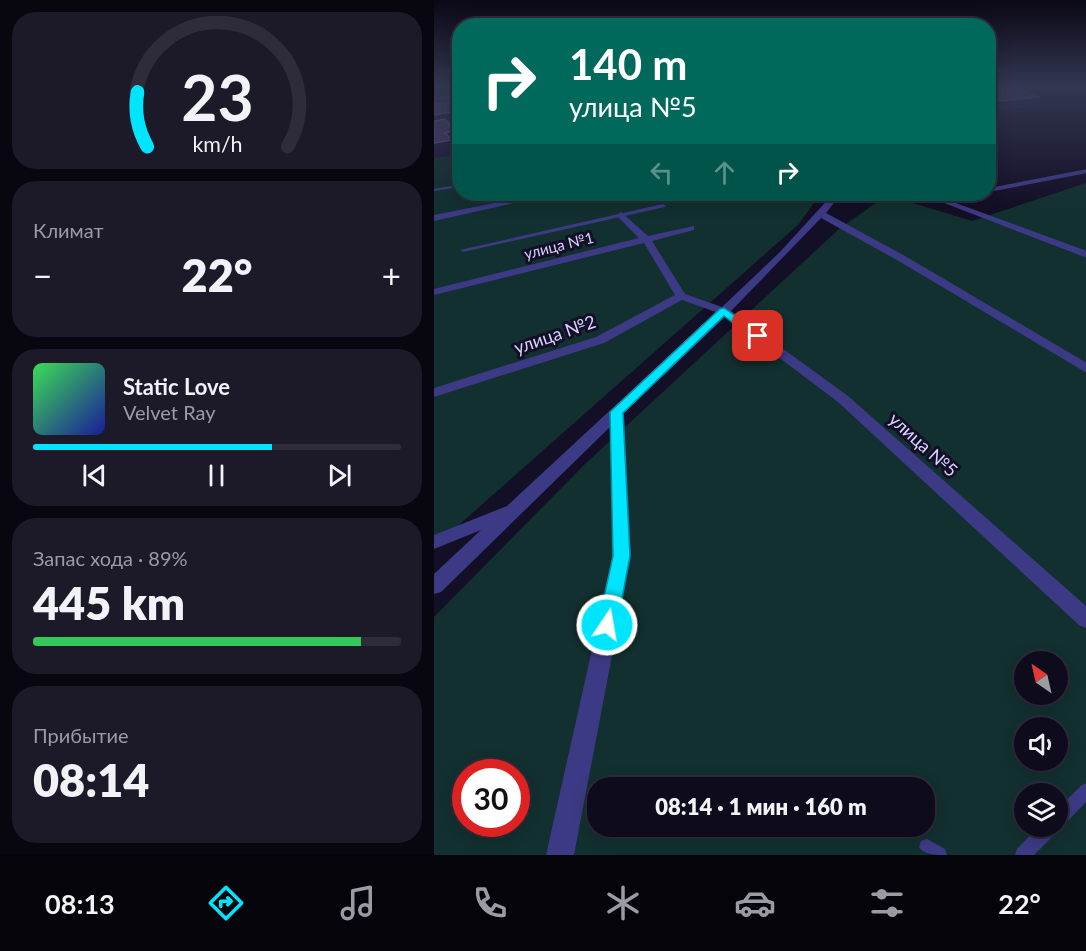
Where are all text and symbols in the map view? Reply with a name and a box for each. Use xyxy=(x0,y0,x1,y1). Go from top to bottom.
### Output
text: 140 m xyxy=(569,39,687,89)
icon: right xyxy=(470,42,548,120)
text: 23 xyxy=(181,59,253,134)
text: улица №5 xyxy=(569,90,697,123)
text: km/h xyxy=(192,132,242,158)
icon: left xyxy=(645,156,678,189)
icon: ahead xyxy=(708,156,741,189)
icon: right xyxy=(771,156,804,189)
text: Климат xyxy=(33,218,104,242)
street label: улица №1 xyxy=(522,228,595,262)
text: 22° xyxy=(182,248,252,302)
text: − xyxy=(33,255,52,295)
text: + xyxy=(382,255,401,295)
street label: улица №2 xyxy=(511,310,598,358)
pin xyxy=(732,310,783,361)
icon: arrive xyxy=(741,319,774,352)
text: Static Love xyxy=(123,373,230,400)
text: Velvet Ray xyxy=(123,400,216,424)
street label: улица №5 xyxy=(885,408,963,481)
icon: previous xyxy=(78,459,111,492)
icon: pause xyxy=(200,459,233,492)
icon: next xyxy=(323,459,356,492)
text: Запас хода · 89% xyxy=(33,546,188,570)
text: 445 km xyxy=(33,576,185,630)
position arrow xyxy=(575,593,639,657)
north arrow xyxy=(1014,651,1068,705)
map controls xyxy=(1014,651,1068,837)
button: sound xyxy=(1014,717,1068,771)
text: Прибытие xyxy=(33,723,129,747)
text: 08:14 xyxy=(33,753,149,807)
speed limit sign: 30 xyxy=(452,759,530,837)
button: layers xyxy=(1014,783,1068,837)
text: 08:14 · 1 мин · 160 m xyxy=(655,793,867,820)
icon: directions xyxy=(205,882,247,924)
icon: music xyxy=(337,882,379,924)
icon: phone xyxy=(469,882,511,924)
icon: climate xyxy=(602,882,644,924)
icon: car xyxy=(734,882,776,924)
icon: filters xyxy=(866,882,908,924)
text: 08:13 xyxy=(45,887,115,920)
text: 22° xyxy=(998,887,1041,920)

